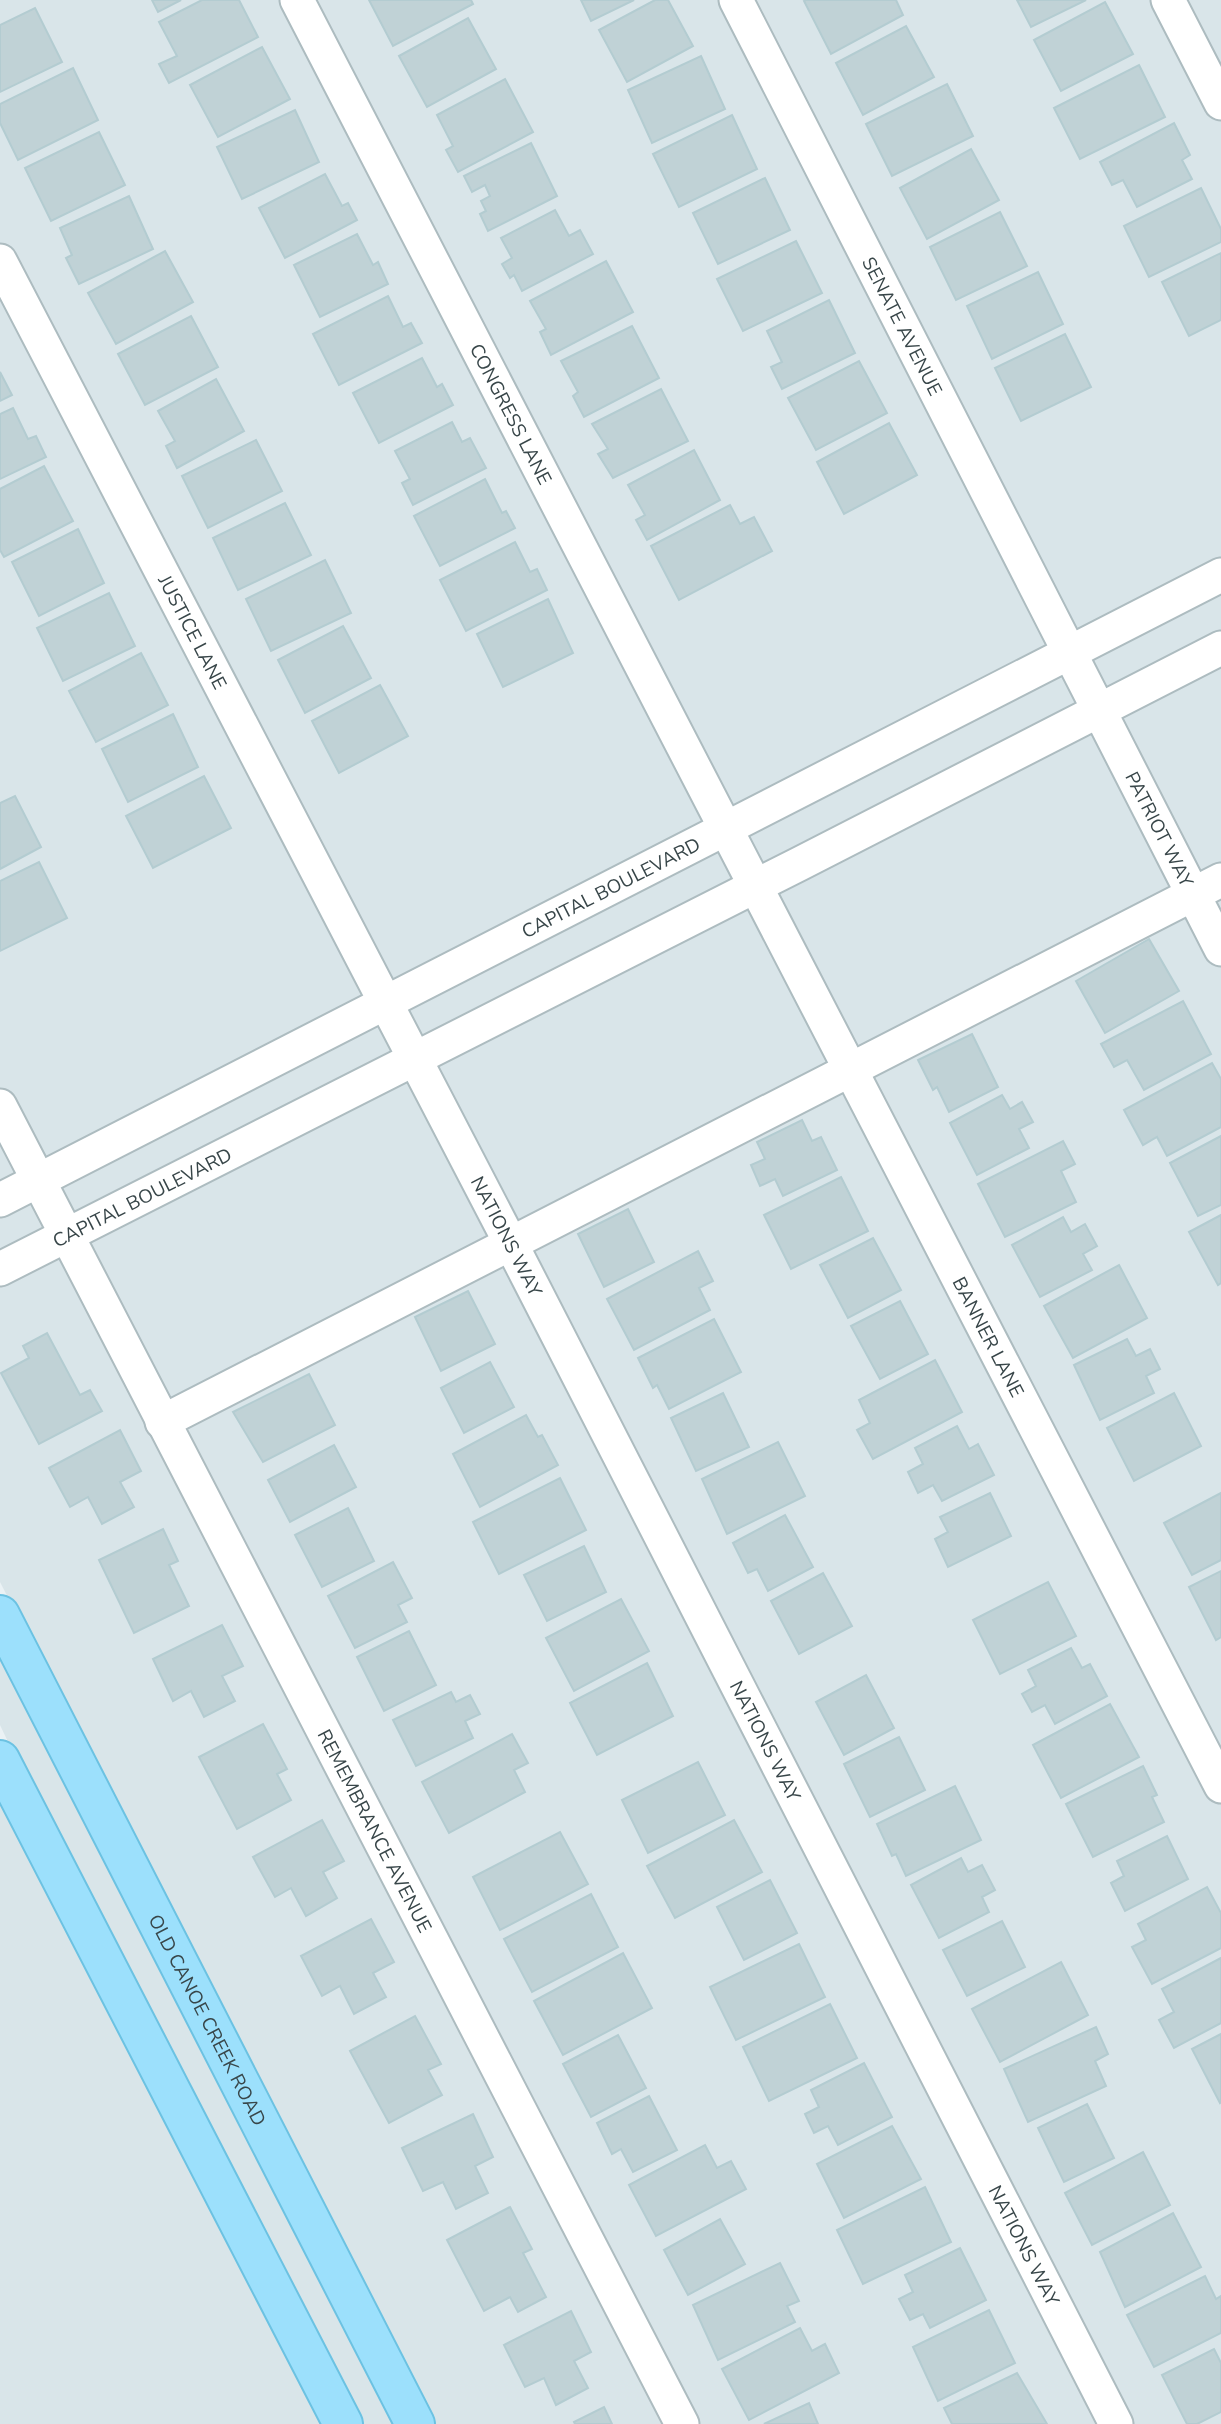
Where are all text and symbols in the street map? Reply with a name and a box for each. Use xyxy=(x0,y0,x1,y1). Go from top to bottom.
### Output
street label: SENATE AVENUE xyxy=(855,252,948,400)
street label: CONGRESS LANE xyxy=(463,339,558,489)
street label: JUSTICE LANE xyxy=(151,570,232,694)
street label: PATRIOT WAY xyxy=(1119,767,1199,892)
street label: CAPITAL BOULEVARD xyxy=(517,832,705,945)
street label: CAPITAL BOULEVARD xyxy=(48,1142,237,1254)
street label: NATIONS WAY xyxy=(464,1172,548,1302)
street label: BANNER LANE xyxy=(946,1272,1030,1402)
street label: NATIONS WAY xyxy=(723,1676,807,1806)
street label: REMEMBRANCE AVENUE xyxy=(311,1725,437,1937)
street label: OLD CANOE CREEK ROAD xyxy=(142,1910,272,2130)
street label: NATIONS WAY xyxy=(982,2181,1065,2311)

